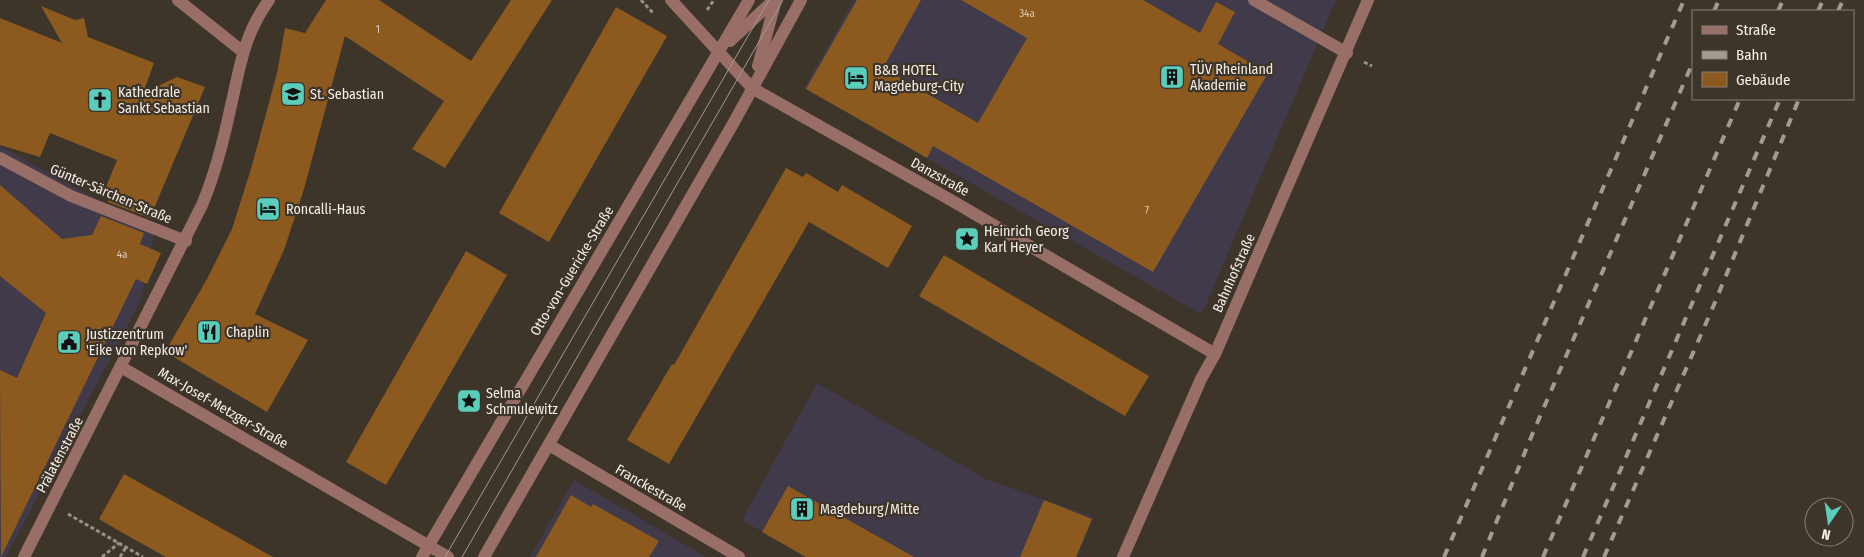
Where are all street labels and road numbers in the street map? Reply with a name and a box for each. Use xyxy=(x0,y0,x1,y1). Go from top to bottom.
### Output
street label: Danzstraße xyxy=(908,154,972,200)
street label: Günter-Särchen-Straße xyxy=(47,161,175,227)
street label: Otto-von-Guericke-Straße xyxy=(527,203,617,339)
street label: Bahnhofstraße xyxy=(1209,231,1259,315)
street label: Max-Josef-Metzger-Straße xyxy=(155,364,291,452)
street label: Prälatenstraße xyxy=(33,414,87,496)
street label: Franckestraße xyxy=(612,461,690,515)

